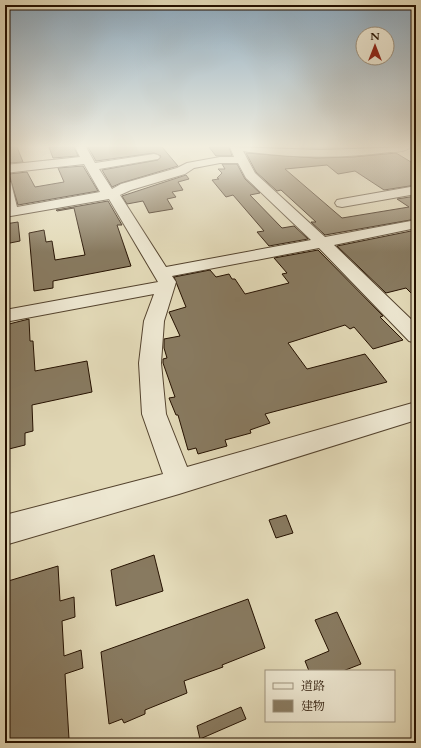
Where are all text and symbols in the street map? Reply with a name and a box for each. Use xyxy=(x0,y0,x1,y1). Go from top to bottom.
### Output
north arrow xyxy=(355,26,395,66)
text: N xyxy=(370,29,380,44)
legend xyxy=(265,670,395,722)
text: 道路 xyxy=(301,678,325,694)
text: 建物 xyxy=(301,698,325,714)

